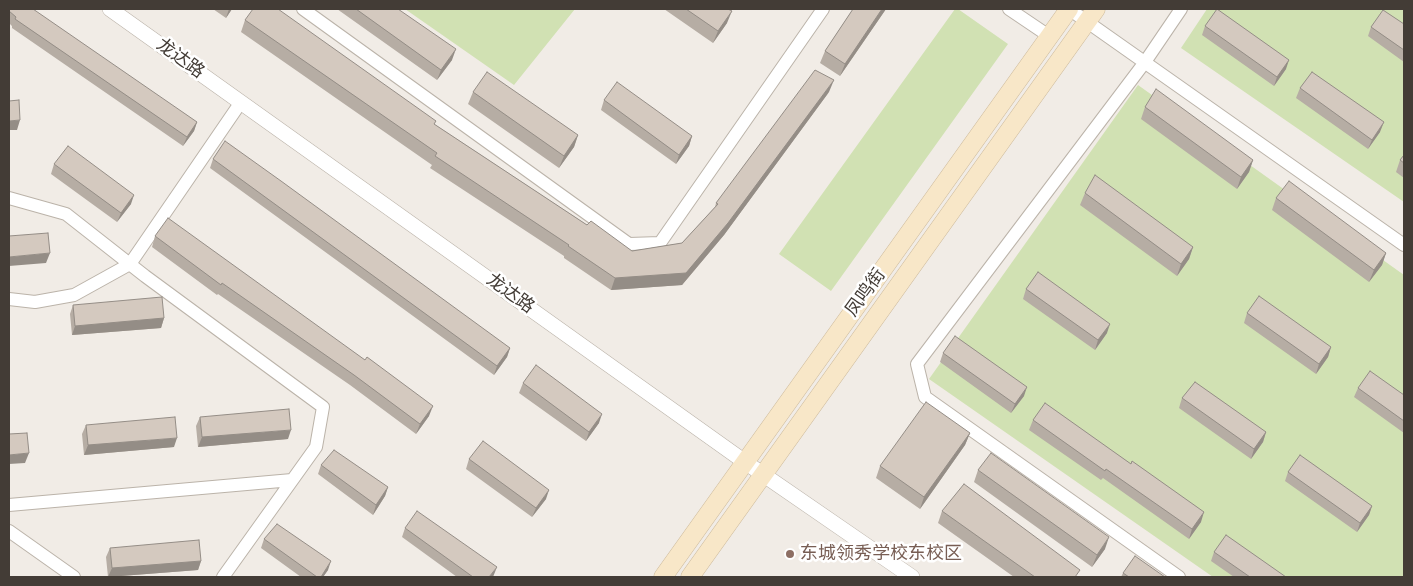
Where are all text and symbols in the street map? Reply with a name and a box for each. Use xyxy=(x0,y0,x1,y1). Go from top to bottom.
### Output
street label: 龙达路 xyxy=(152,34,208,84)
street label: 凤鸣街 xyxy=(841,265,891,321)
street label: 龙达路 xyxy=(482,269,538,319)
place label: 东城领秀学校东校区 xyxy=(800,543,962,565)
marker: 东城领秀学校东校区 xyxy=(784,548,796,560)

